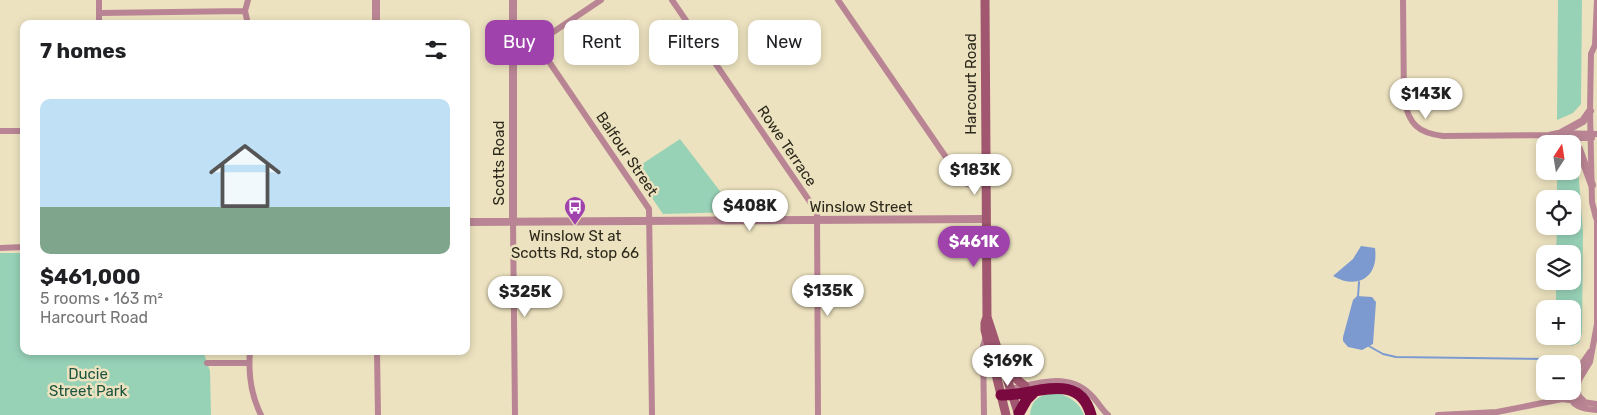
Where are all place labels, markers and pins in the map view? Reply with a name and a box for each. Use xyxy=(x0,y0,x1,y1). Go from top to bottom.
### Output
pin: $143K xyxy=(1391,78,1461,120)
pin: $183K xyxy=(940,154,1010,196)
pin: $408K xyxy=(715,190,785,232)
bus stop icon: Winslow St at Scotts Rd, stop 66 xyxy=(563,195,587,226)
pin: $461K xyxy=(939,226,1009,268)
place label: Winslow St at Scotts Rd, stop 66 xyxy=(511,227,639,262)
pin: $135K xyxy=(793,274,863,317)
pin: $325K xyxy=(490,276,560,318)
pin: $169K xyxy=(973,344,1043,387)

